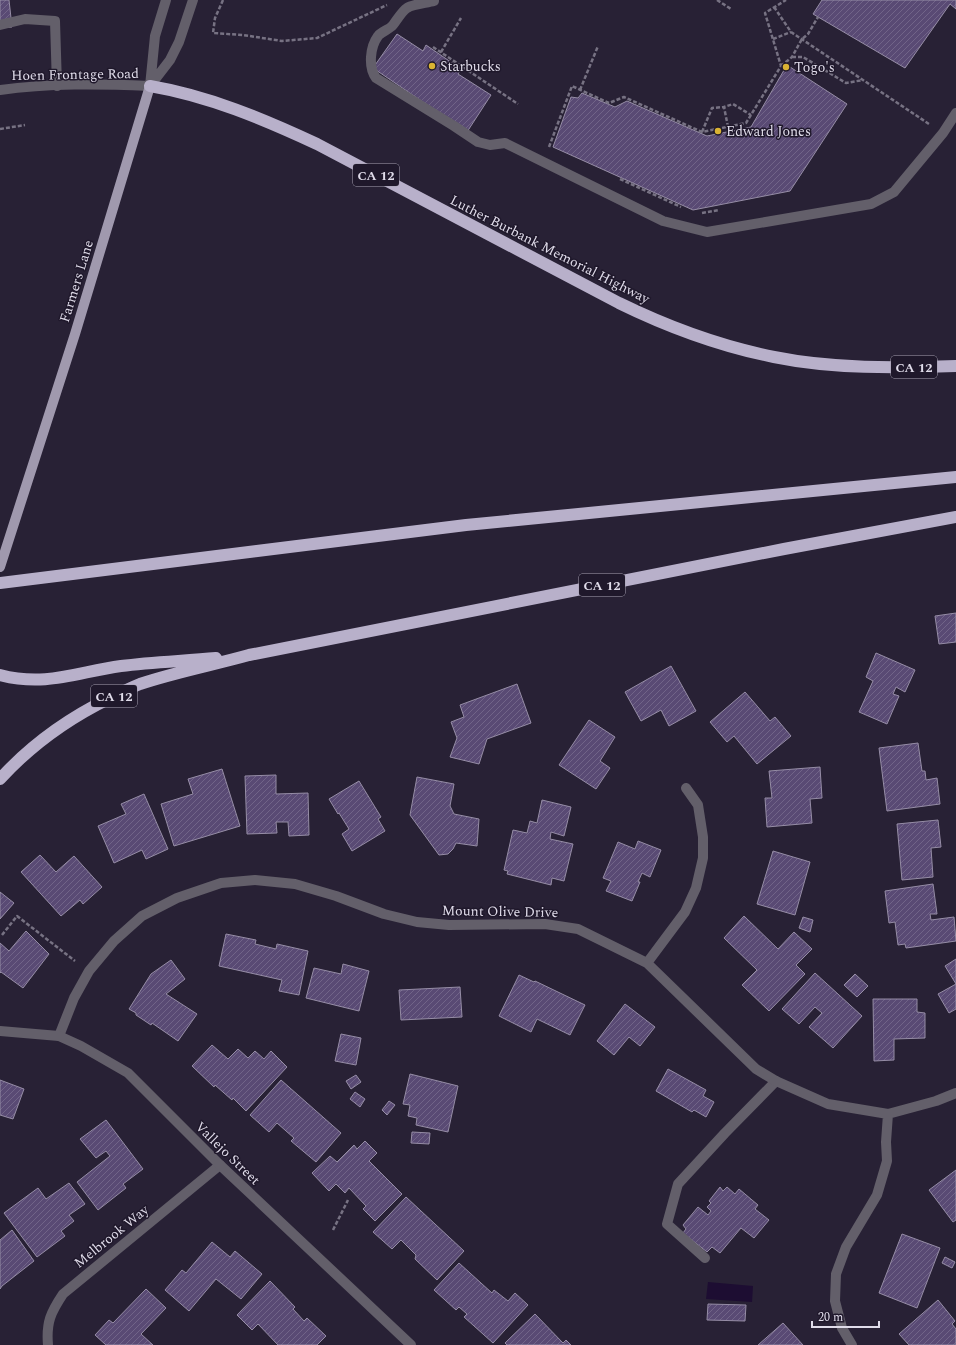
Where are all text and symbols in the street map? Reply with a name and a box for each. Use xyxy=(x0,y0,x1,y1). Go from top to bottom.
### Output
place label: Starbucks xyxy=(440,56,501,77)
place label: Togo's xyxy=(794,57,835,78)
marker: Starbucks xyxy=(427,61,437,71)
marker: Togo's xyxy=(781,62,791,72)
street label: Hoen Frontage Road xyxy=(11,63,139,86)
place label: Edward Jones xyxy=(726,121,811,142)
marker: Edward Jones xyxy=(713,126,723,136)
road number: CA 12 xyxy=(353,164,399,186)
street label: Luther Burbank Memorial Highway xyxy=(446,190,655,310)
street label: Farmers Lane xyxy=(54,237,99,325)
road number: CA 12 xyxy=(891,356,937,378)
road number: CA 12 xyxy=(579,574,625,596)
road number: CA 12 xyxy=(91,685,137,707)
street label: Mount Olive Drive xyxy=(442,900,559,923)
street label: Vallejo Street xyxy=(190,1117,265,1190)
street label: Melbrook Way xyxy=(69,1199,154,1273)
scale bar xyxy=(812,1303,879,1329)
text: 20 m xyxy=(818,1308,843,1327)

